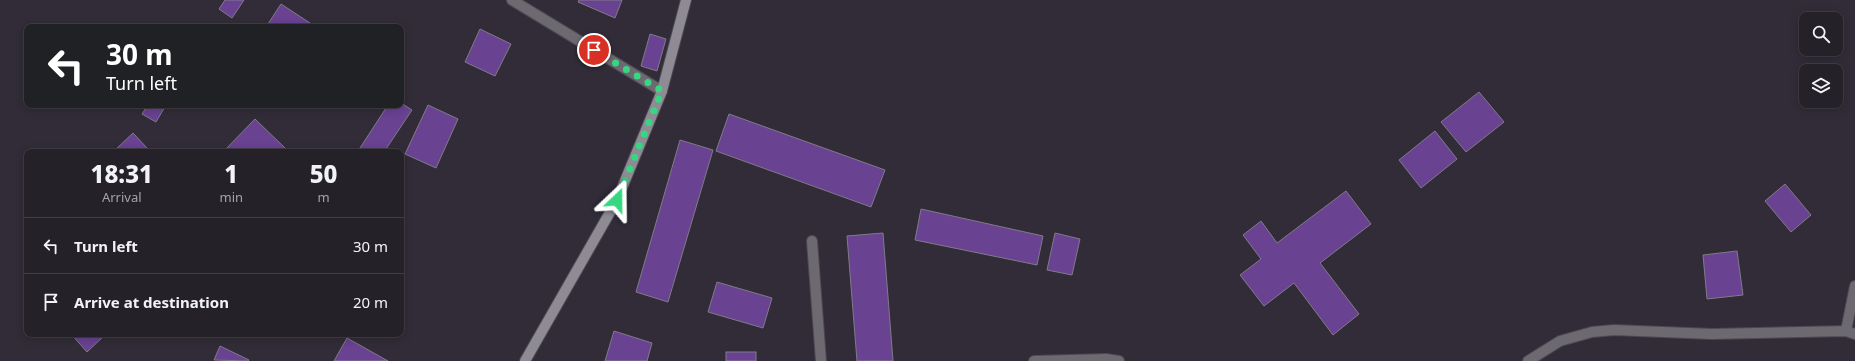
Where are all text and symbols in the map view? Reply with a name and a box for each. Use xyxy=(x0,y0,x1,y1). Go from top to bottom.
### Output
map controls xyxy=(1799,12,1843,108)
button: search xyxy=(1799,12,1843,56)
pin xyxy=(577,33,611,67)
text: 30 m xyxy=(106,35,173,73)
icon: arrive xyxy=(583,39,605,61)
icon: left xyxy=(40,40,92,92)
button: layers xyxy=(1799,64,1843,108)
text: Turn left xyxy=(106,71,177,95)
text: 18:31 xyxy=(91,157,153,190)
text: 1 xyxy=(224,157,238,190)
text: 50 xyxy=(310,157,337,190)
position arrow xyxy=(596,179,638,221)
text: Arrival xyxy=(102,188,142,206)
text: min xyxy=(220,188,243,206)
text: m xyxy=(317,188,330,206)
icon: left xyxy=(40,235,62,257)
text: Turn left xyxy=(74,236,138,256)
text: 30 m xyxy=(353,236,388,256)
icon: arrive xyxy=(40,291,62,313)
text: Arrive at destination xyxy=(74,292,229,312)
text: 20 m xyxy=(353,292,388,312)

